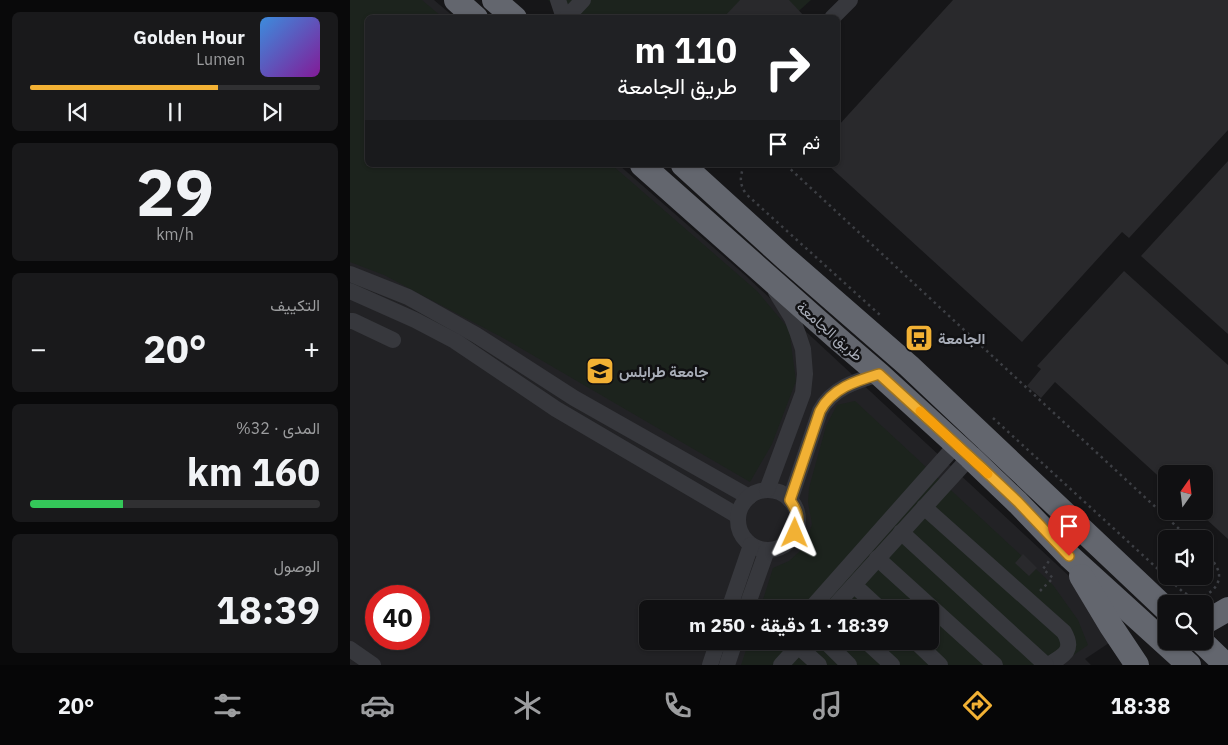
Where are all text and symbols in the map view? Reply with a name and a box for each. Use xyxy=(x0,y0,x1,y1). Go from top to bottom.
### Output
text: Golden Hour xyxy=(133,25,245,49)
text: 110 m xyxy=(634,27,737,73)
icon: right xyxy=(755,35,820,100)
text: Lumen xyxy=(196,49,245,69)
text: طريق الجامعة xyxy=(617,71,737,100)
icon: previous xyxy=(64,98,92,126)
icon: pause xyxy=(161,98,189,126)
icon: next xyxy=(258,98,286,126)
icon: arrive xyxy=(764,130,792,158)
text: ثم xyxy=(802,130,820,154)
text: 29 xyxy=(136,149,214,234)
text: km/h xyxy=(156,224,194,244)
text: التكييف xyxy=(270,295,320,315)
street label: طريق الجامعة xyxy=(792,297,867,366)
bus stop icon: الجامعة xyxy=(904,323,934,353)
text: 20° xyxy=(143,324,207,373)
place label: الجامعة xyxy=(938,329,985,348)
text: − xyxy=(30,330,47,367)
text: + xyxy=(303,330,320,367)
school or university icon: جامعة طرابلس xyxy=(585,356,615,386)
place label: جامعة طرابلس xyxy=(619,362,708,381)
text: المدى · 32% xyxy=(236,418,320,438)
text: 160 km xyxy=(187,447,320,496)
north arrow xyxy=(1158,465,1212,520)
map controls xyxy=(1158,465,1213,650)
pin xyxy=(1048,505,1090,556)
position arrow xyxy=(768,506,820,558)
icon: arrive xyxy=(1055,512,1083,540)
button: sound xyxy=(1158,530,1213,585)
text: الوصول xyxy=(274,556,320,576)
text: 18:39 xyxy=(216,585,320,634)
speed limit sign: 40 xyxy=(365,585,430,650)
button: search xyxy=(1158,595,1213,650)
text: 18:39 · 1 دقيقة · 250 m xyxy=(689,613,889,637)
icon: filters xyxy=(210,688,245,723)
icon: car xyxy=(360,688,395,723)
icon: climate xyxy=(510,688,545,723)
icon: phone xyxy=(660,688,695,723)
icon: music xyxy=(810,688,845,723)
icon: directions xyxy=(960,688,995,723)
text: 20° xyxy=(58,691,94,720)
text: 18:38 xyxy=(1110,691,1170,720)

